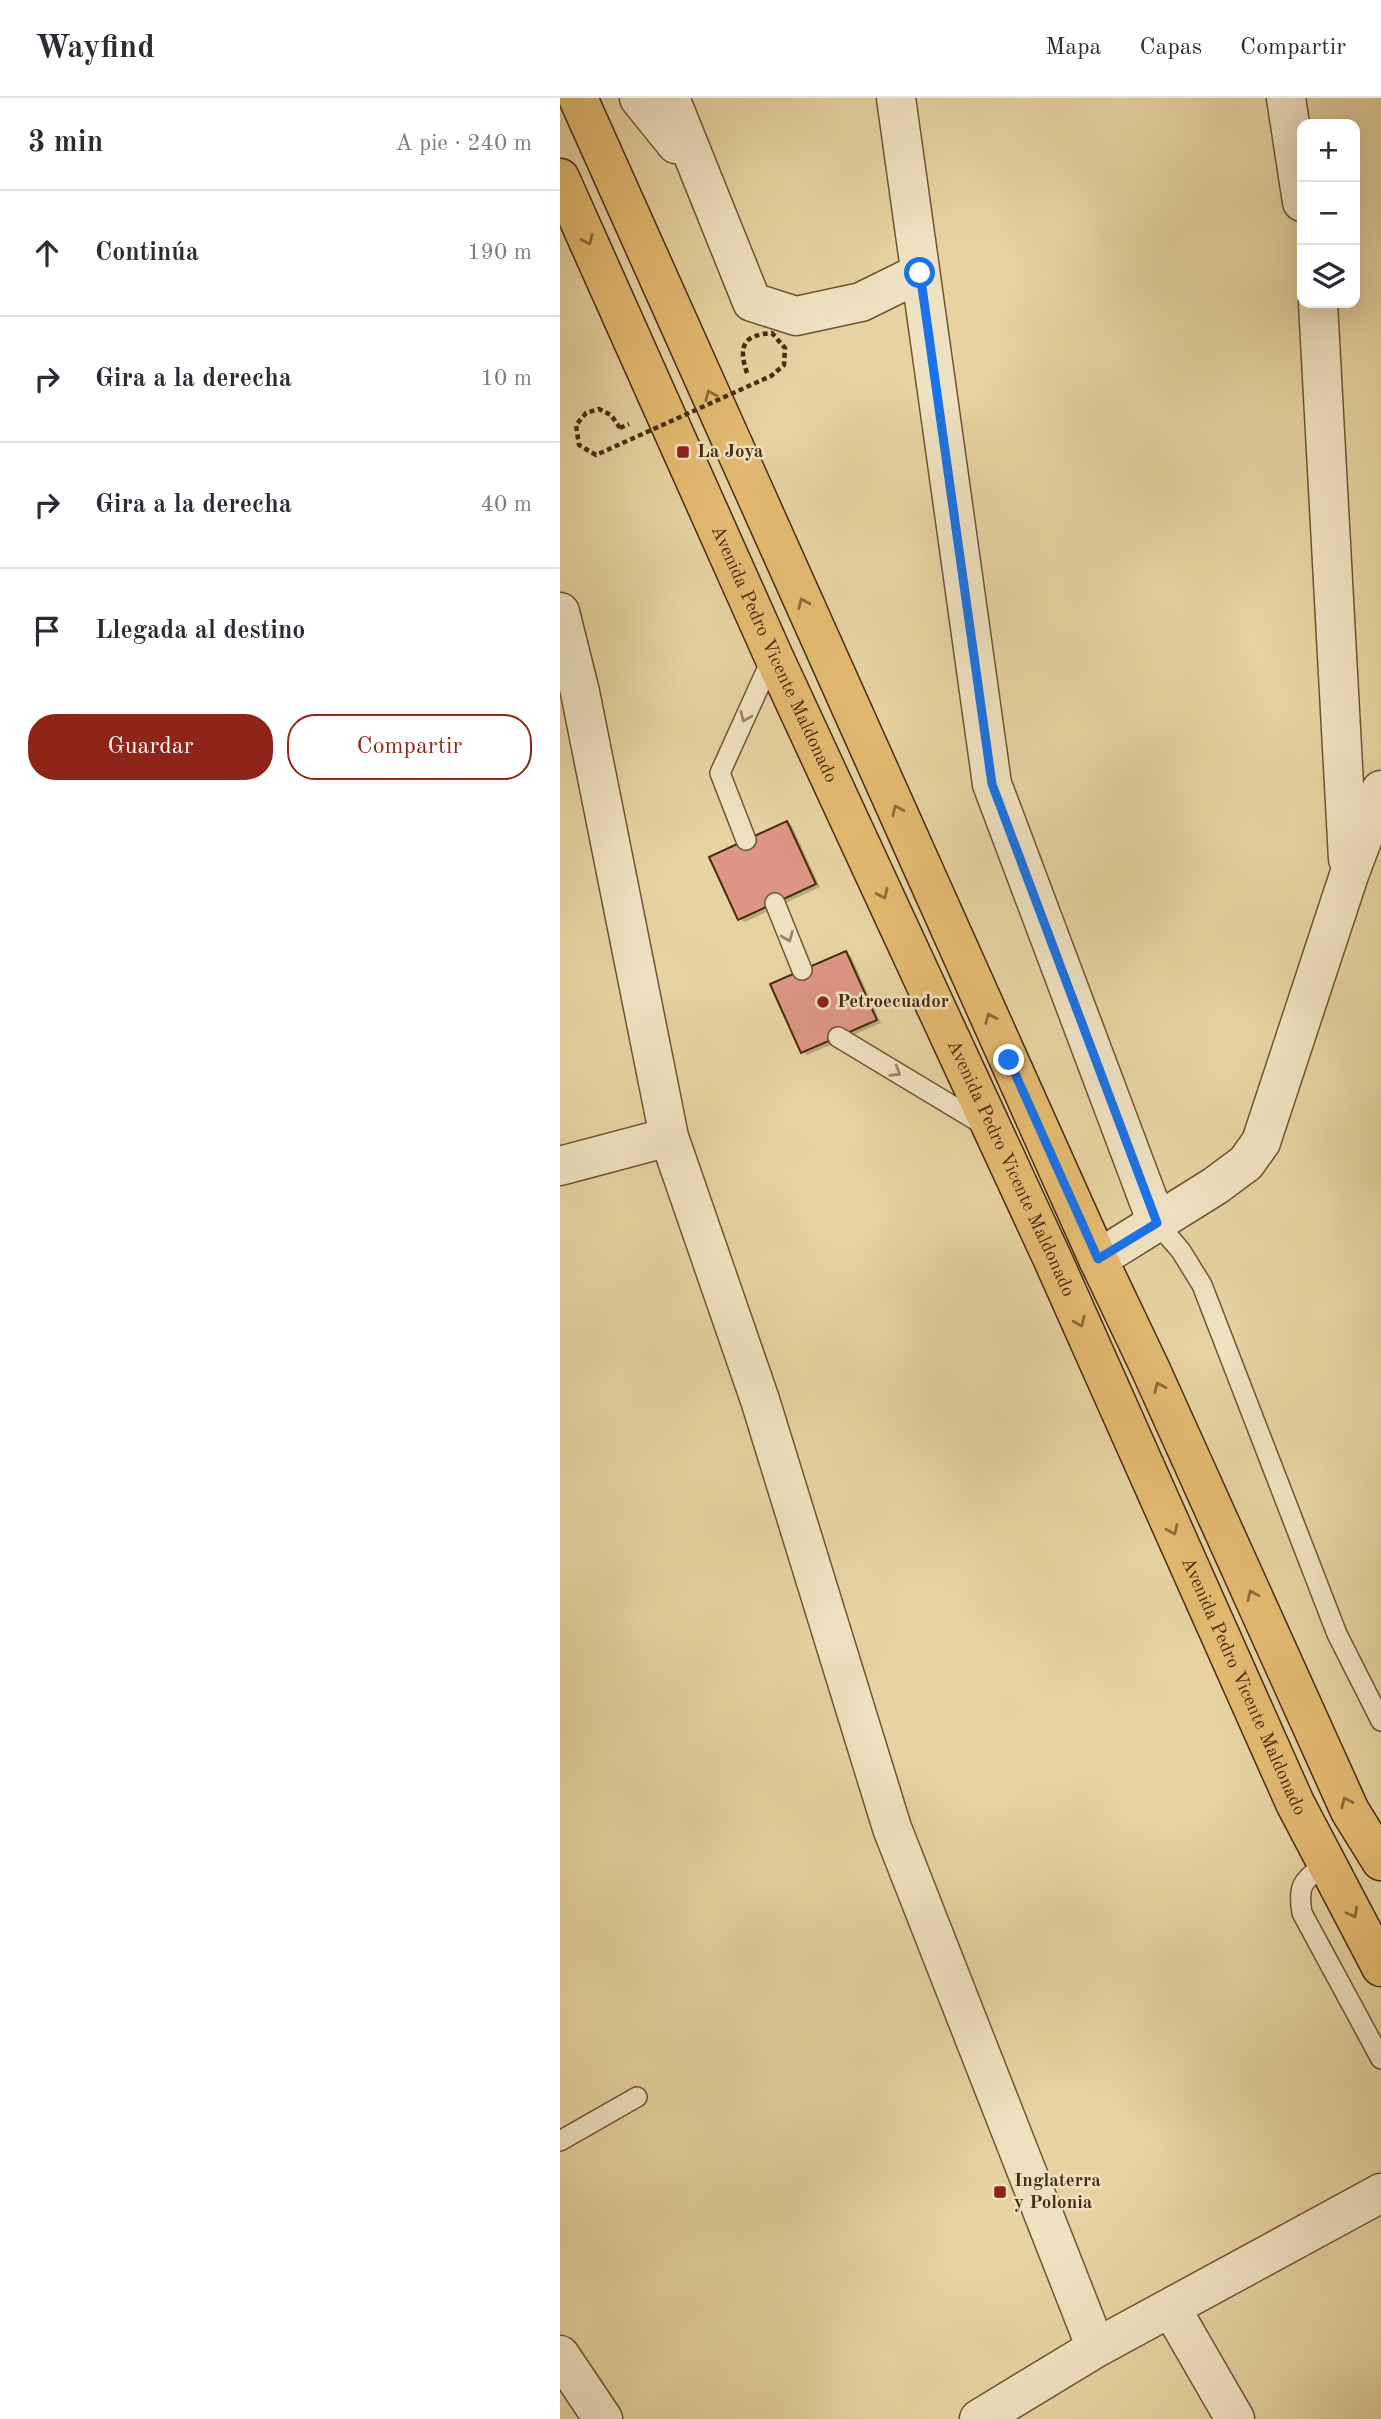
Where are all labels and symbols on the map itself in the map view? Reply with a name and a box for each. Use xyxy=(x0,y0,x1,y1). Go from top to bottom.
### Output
one-way arrow xyxy=(580,233,594,245)
route start xyxy=(904,257,935,288)
one-way arrow xyxy=(704,390,718,402)
place label: La Joya xyxy=(697,443,764,462)
marker: La Joya xyxy=(675,444,691,460)
street label: Avenida Pedro Vicente Maldonado xyxy=(707,523,840,786)
one-way arrow xyxy=(797,598,811,610)
one-way arrow xyxy=(739,710,753,722)
one-way arrow xyxy=(891,805,905,818)
one-way arrow xyxy=(874,886,888,899)
one-way arrow xyxy=(780,930,794,942)
place label: Petroecuador xyxy=(837,993,949,1012)
marker: Petroecuador xyxy=(815,994,831,1010)
one-way arrow xyxy=(984,1013,998,1025)
street label: Avenida Pedro Vicente Maldonado xyxy=(943,1037,1078,1300)
route end xyxy=(993,1044,1024,1075)
one-way arrow xyxy=(889,1064,902,1077)
one-way arrow xyxy=(1072,1315,1086,1327)
one-way arrow xyxy=(1153,1382,1167,1395)
one-way arrow xyxy=(1165,1523,1179,1535)
street label: Avenida Pedro Vicente Maldonado xyxy=(1177,1555,1309,1819)
one-way arrow xyxy=(1246,1590,1260,1602)
one-way arrow xyxy=(1340,1797,1354,1809)
one-way arrow xyxy=(1344,1906,1358,1918)
place label: Inglaterra y Polonia xyxy=(1014,2172,1101,2213)
marker: Inglaterra y Polonia xyxy=(992,2184,1008,2200)

